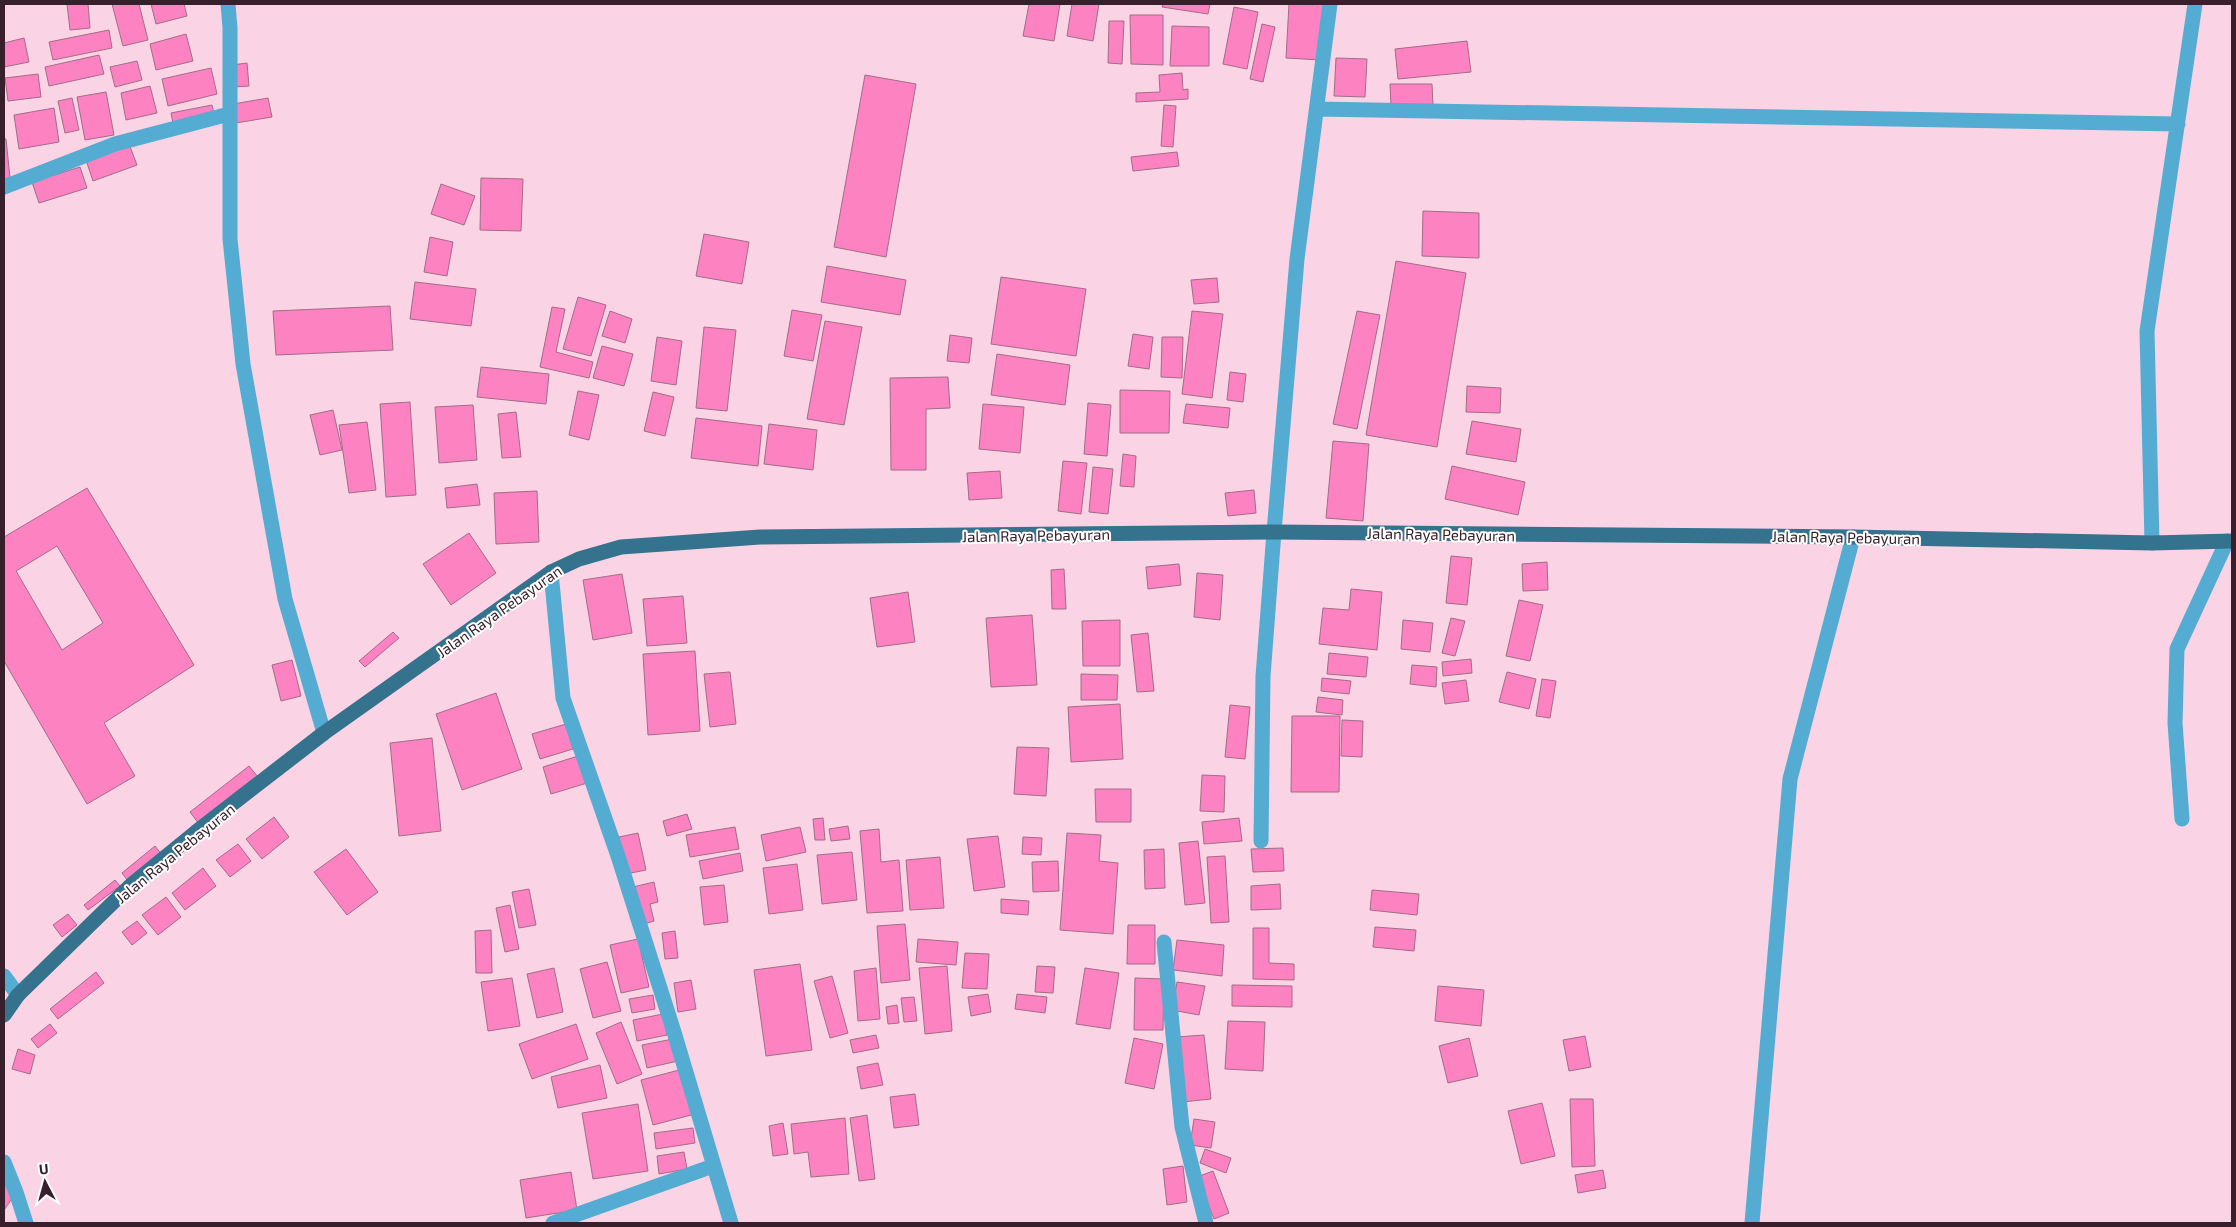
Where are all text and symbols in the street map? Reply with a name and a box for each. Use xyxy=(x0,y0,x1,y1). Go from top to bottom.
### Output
street label: Jalan Raya Pebayuran xyxy=(1367,524,1515,544)
street label: Jalan Raya Pebayuran xyxy=(962,525,1110,545)
street label: Jalan Raya Pebayuran xyxy=(1772,527,1920,547)
street label: Jalan Raya Pebayuran xyxy=(433,561,565,661)
street label: Jalan Raya Pebayuran xyxy=(112,799,238,907)
north arrow xyxy=(20,1157,70,1207)
text: U xyxy=(38,1160,49,1178)

